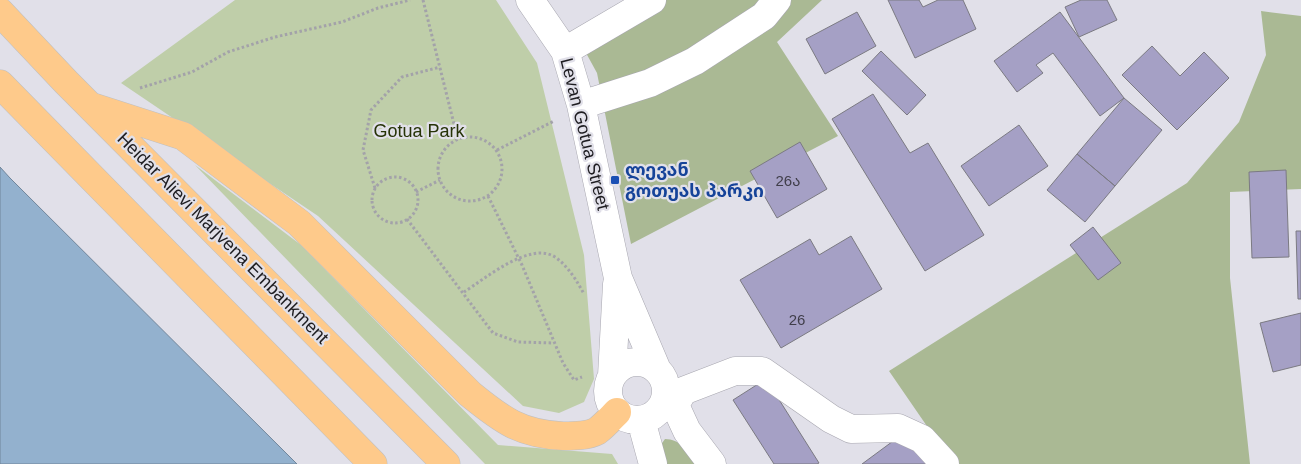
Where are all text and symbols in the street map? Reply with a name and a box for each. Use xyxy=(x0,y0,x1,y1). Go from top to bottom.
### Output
street label: Levan Gotua Street xyxy=(556,56,614,212)
park label: Gotua Park xyxy=(373,121,466,141)
street label: Heidar Alievi Marjvena Embankment xyxy=(113,128,333,348)
place label: ლევან გოთუას პარკი xyxy=(625,160,764,201)
house number: 26ა xyxy=(776,172,800,189)
marker: ლევან გოთუას პარკი xyxy=(609,174,621,186)
house number: 26 xyxy=(789,311,805,328)

